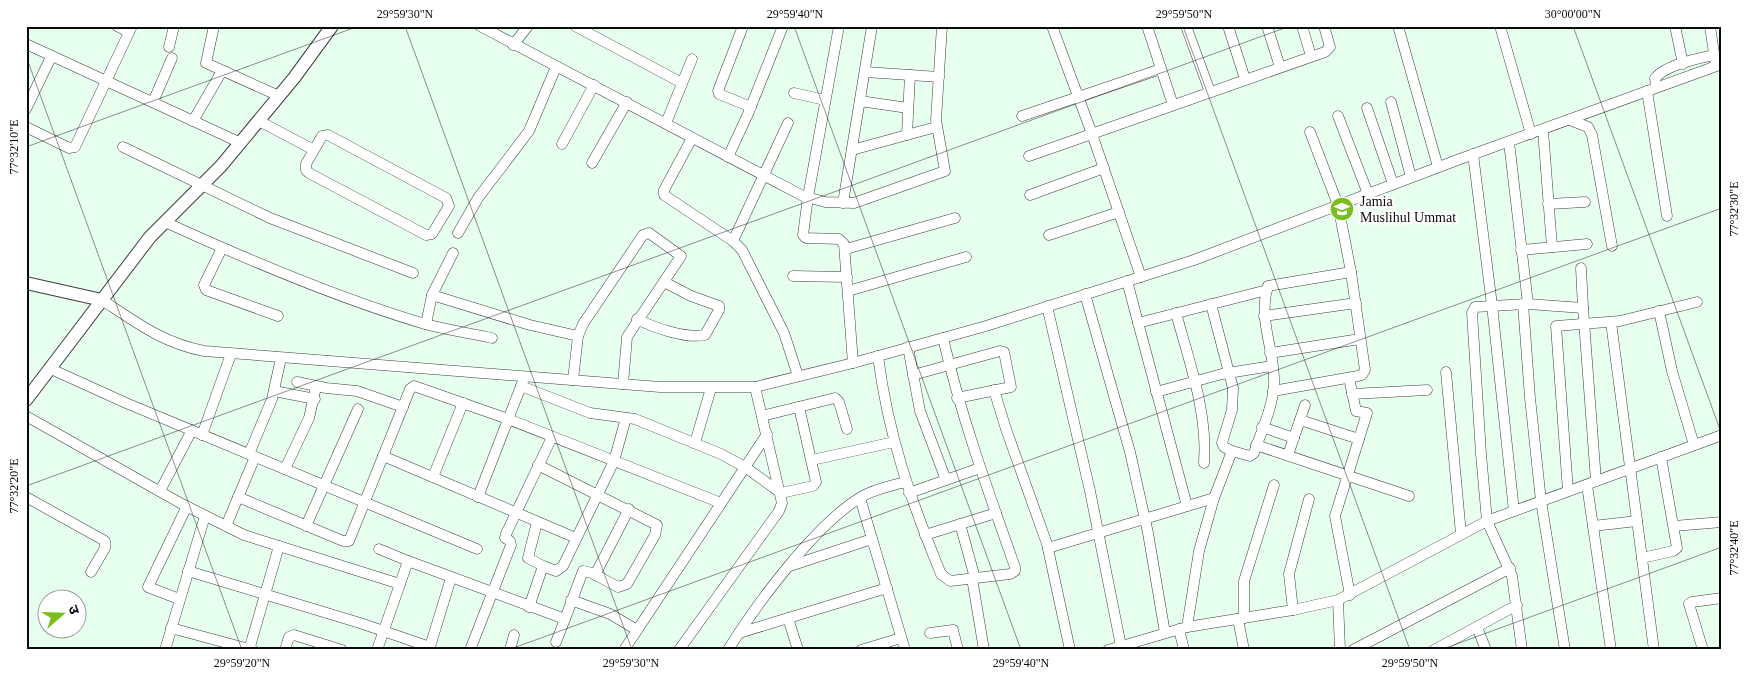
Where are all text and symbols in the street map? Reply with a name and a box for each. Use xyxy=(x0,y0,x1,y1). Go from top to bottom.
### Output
text: 29°59'30"N xyxy=(377,7,434,21)
text: 29°59'40"N xyxy=(767,7,824,21)
text: 29°59'50"N xyxy=(1156,7,1213,21)
text: 30°00'00"N xyxy=(1545,7,1602,21)
text: 77°32'10"E xyxy=(7,119,21,175)
text: 77°32'30"E xyxy=(1727,181,1741,237)
place label: Jamia Muslihul Ummat xyxy=(1360,194,1456,225)
school or university icon: Jamia Muslihul Ummat xyxy=(1329,196,1355,222)
text: 77°32'20"E xyxy=(7,458,21,514)
text: 77°32'40"E xyxy=(1727,520,1741,576)
north arrow xyxy=(38,588,88,638)
text: उ xyxy=(65,603,82,617)
text: 29°59'20"N xyxy=(214,656,271,670)
text: 29°59'30"N xyxy=(603,656,660,670)
text: 29°59'40"N xyxy=(993,656,1050,670)
text: 29°59'50"N xyxy=(1382,656,1439,670)

